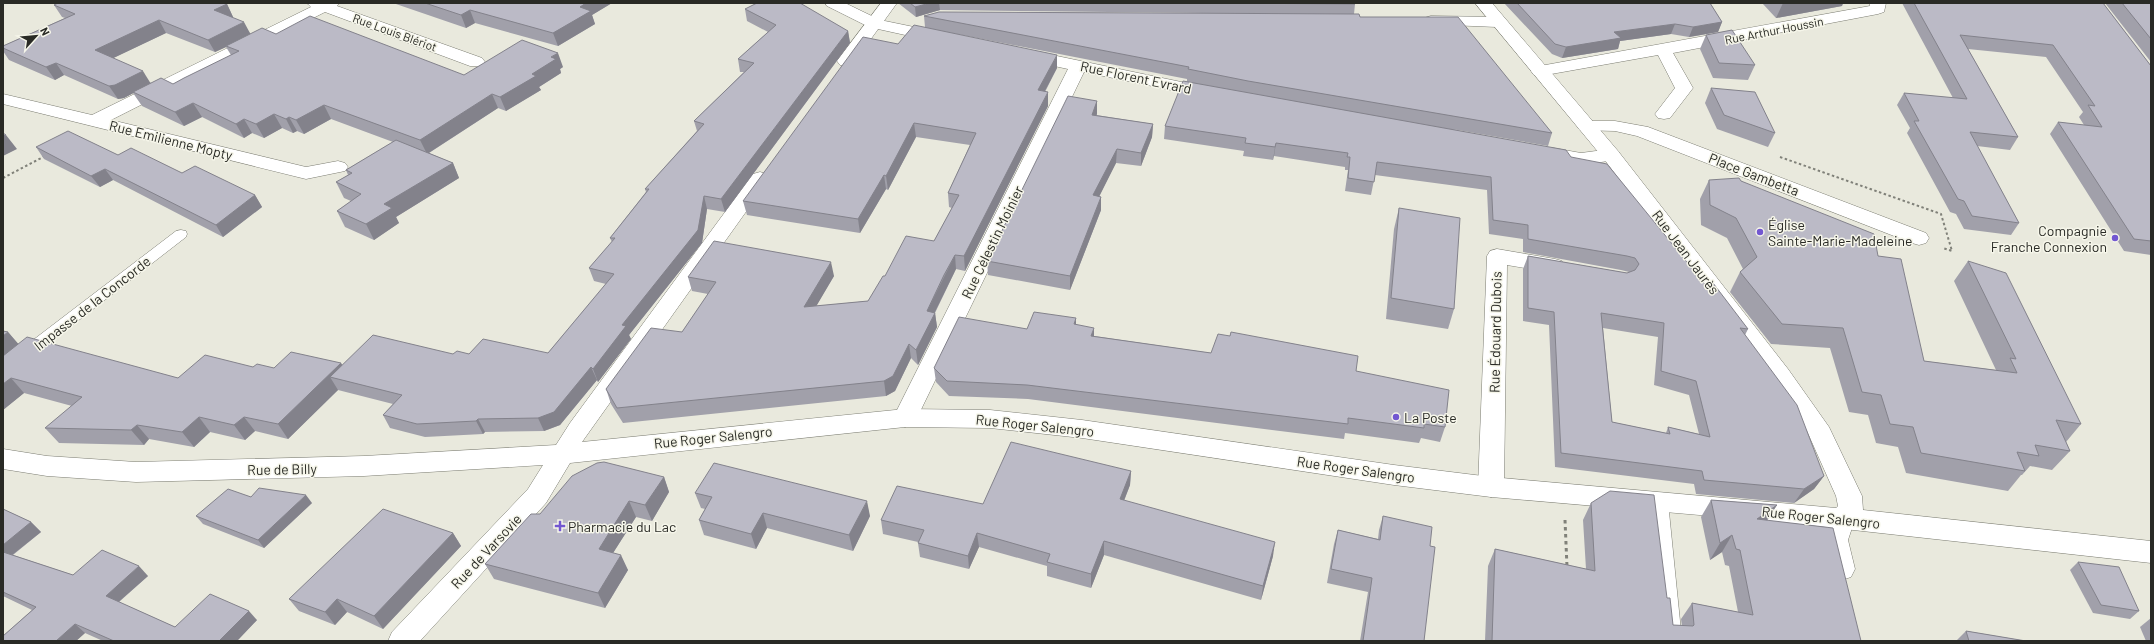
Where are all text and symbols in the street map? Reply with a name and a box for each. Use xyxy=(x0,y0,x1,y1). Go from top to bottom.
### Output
street label: Rue Louis Blériot xyxy=(351,10,439,54)
street label: Rue Arthur Houssin xyxy=(1724,14,1824,46)
north arrow xyxy=(16,16,56,56)
text: N xyxy=(38,25,53,37)
street label: Rue Florent Evrard xyxy=(1079,57,1193,97)
street label: Rue Emilienne Mopty xyxy=(108,116,235,164)
street label: Place Gambetta xyxy=(1706,149,1802,199)
street label: Rue Célestin Moinier xyxy=(957,183,1027,301)
street label: Rue Jean Jaurès xyxy=(1649,206,1723,298)
place label: Église Sainte-Marie-Madeleine xyxy=(1768,216,1913,249)
place label: Compagnie Franche Connexion xyxy=(1991,222,2107,255)
marker: Église Sainte-Marie-Madeleine xyxy=(1755,227,1765,237)
marker: Compagnie Franche Connexion xyxy=(2110,233,2120,243)
street label: Impasse de la Concorde xyxy=(30,252,154,354)
street label: Rue Édouard Dubois xyxy=(1485,271,1505,393)
place label: La Poste xyxy=(1404,409,1457,426)
street label: Rue Roger Salengro xyxy=(975,410,1095,440)
marker: La Poste xyxy=(1391,412,1401,422)
street label: Rue Roger Salengro xyxy=(653,422,773,452)
street label: Rue Roger Salengro xyxy=(1296,452,1416,486)
street label: Rue de Billy xyxy=(247,460,317,478)
street label: Rue Roger Salengro xyxy=(1761,502,1881,532)
street label: Rue de Varsovie xyxy=(447,510,525,592)
place label: Pharmacie du Lac xyxy=(568,518,676,535)
marker: Pharmacie du Lac xyxy=(555,521,565,531)

